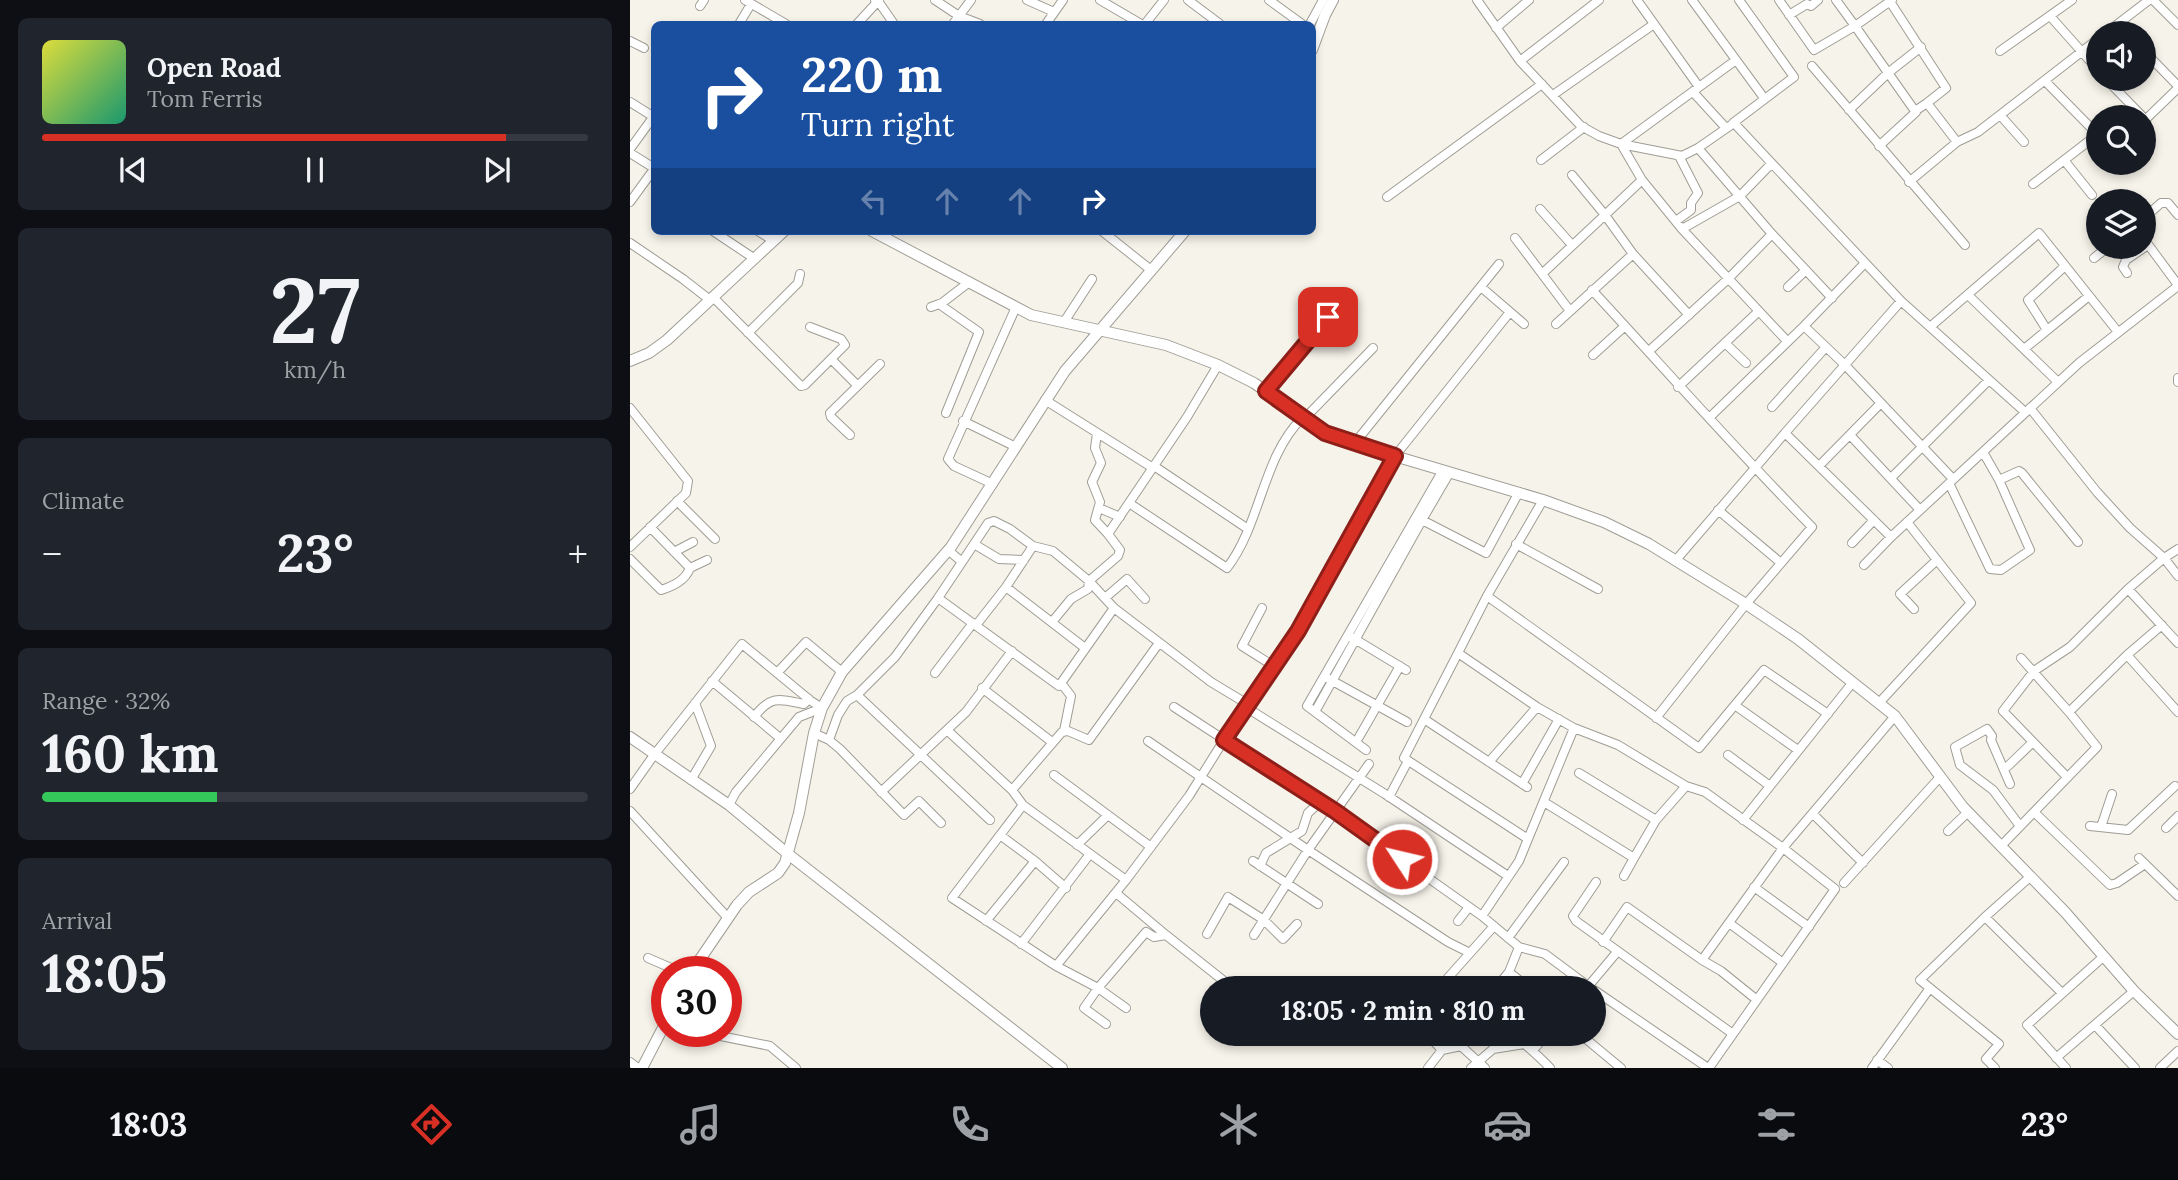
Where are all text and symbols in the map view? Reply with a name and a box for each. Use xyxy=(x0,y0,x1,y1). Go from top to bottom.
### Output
map controls xyxy=(2086,21,2156,259)
button: sound xyxy=(2086,21,2156,91)
text: 220 m xyxy=(801,43,942,105)
icon: right xyxy=(686,49,777,140)
text: Open Road xyxy=(147,51,281,84)
text: Tom Ferris xyxy=(147,84,262,113)
text: Turn right xyxy=(801,104,954,145)
button: search xyxy=(2086,105,2156,175)
icon: previous xyxy=(114,151,152,189)
icon: pause xyxy=(296,151,334,189)
icon: next xyxy=(478,151,516,189)
icon: left xyxy=(855,182,893,220)
icon: ahead xyxy=(928,182,966,220)
icon: ahead xyxy=(1001,182,1039,220)
icon: right xyxy=(1074,182,1112,220)
button: layers xyxy=(2086,189,2156,259)
text: 27 xyxy=(269,251,361,368)
pin xyxy=(1298,287,1358,347)
icon: arrive xyxy=(1309,298,1347,336)
text: km/h xyxy=(284,355,346,384)
text: Climate xyxy=(42,486,124,515)
text: 23° xyxy=(277,520,353,586)
text: − xyxy=(42,530,62,578)
text: + xyxy=(568,530,588,578)
text: Range · 32% xyxy=(42,686,170,715)
text: 160 km xyxy=(42,720,219,786)
position arrow xyxy=(1365,822,1439,896)
text: Arrival xyxy=(42,906,112,935)
text: 18:05 xyxy=(42,940,167,1006)
speed limit sign: 30 xyxy=(651,956,742,1047)
text: 18:05 · 2 min · 810 m xyxy=(1281,994,1525,1027)
icon: directions xyxy=(407,1100,456,1149)
icon: music xyxy=(676,1100,725,1149)
icon: phone xyxy=(945,1100,994,1149)
icon: climate xyxy=(1214,1100,1263,1149)
icon: car xyxy=(1483,1100,1532,1149)
icon: filters xyxy=(1752,1100,1801,1149)
text: 18:03 xyxy=(110,1104,188,1145)
text: 23° xyxy=(2021,1104,2068,1145)

